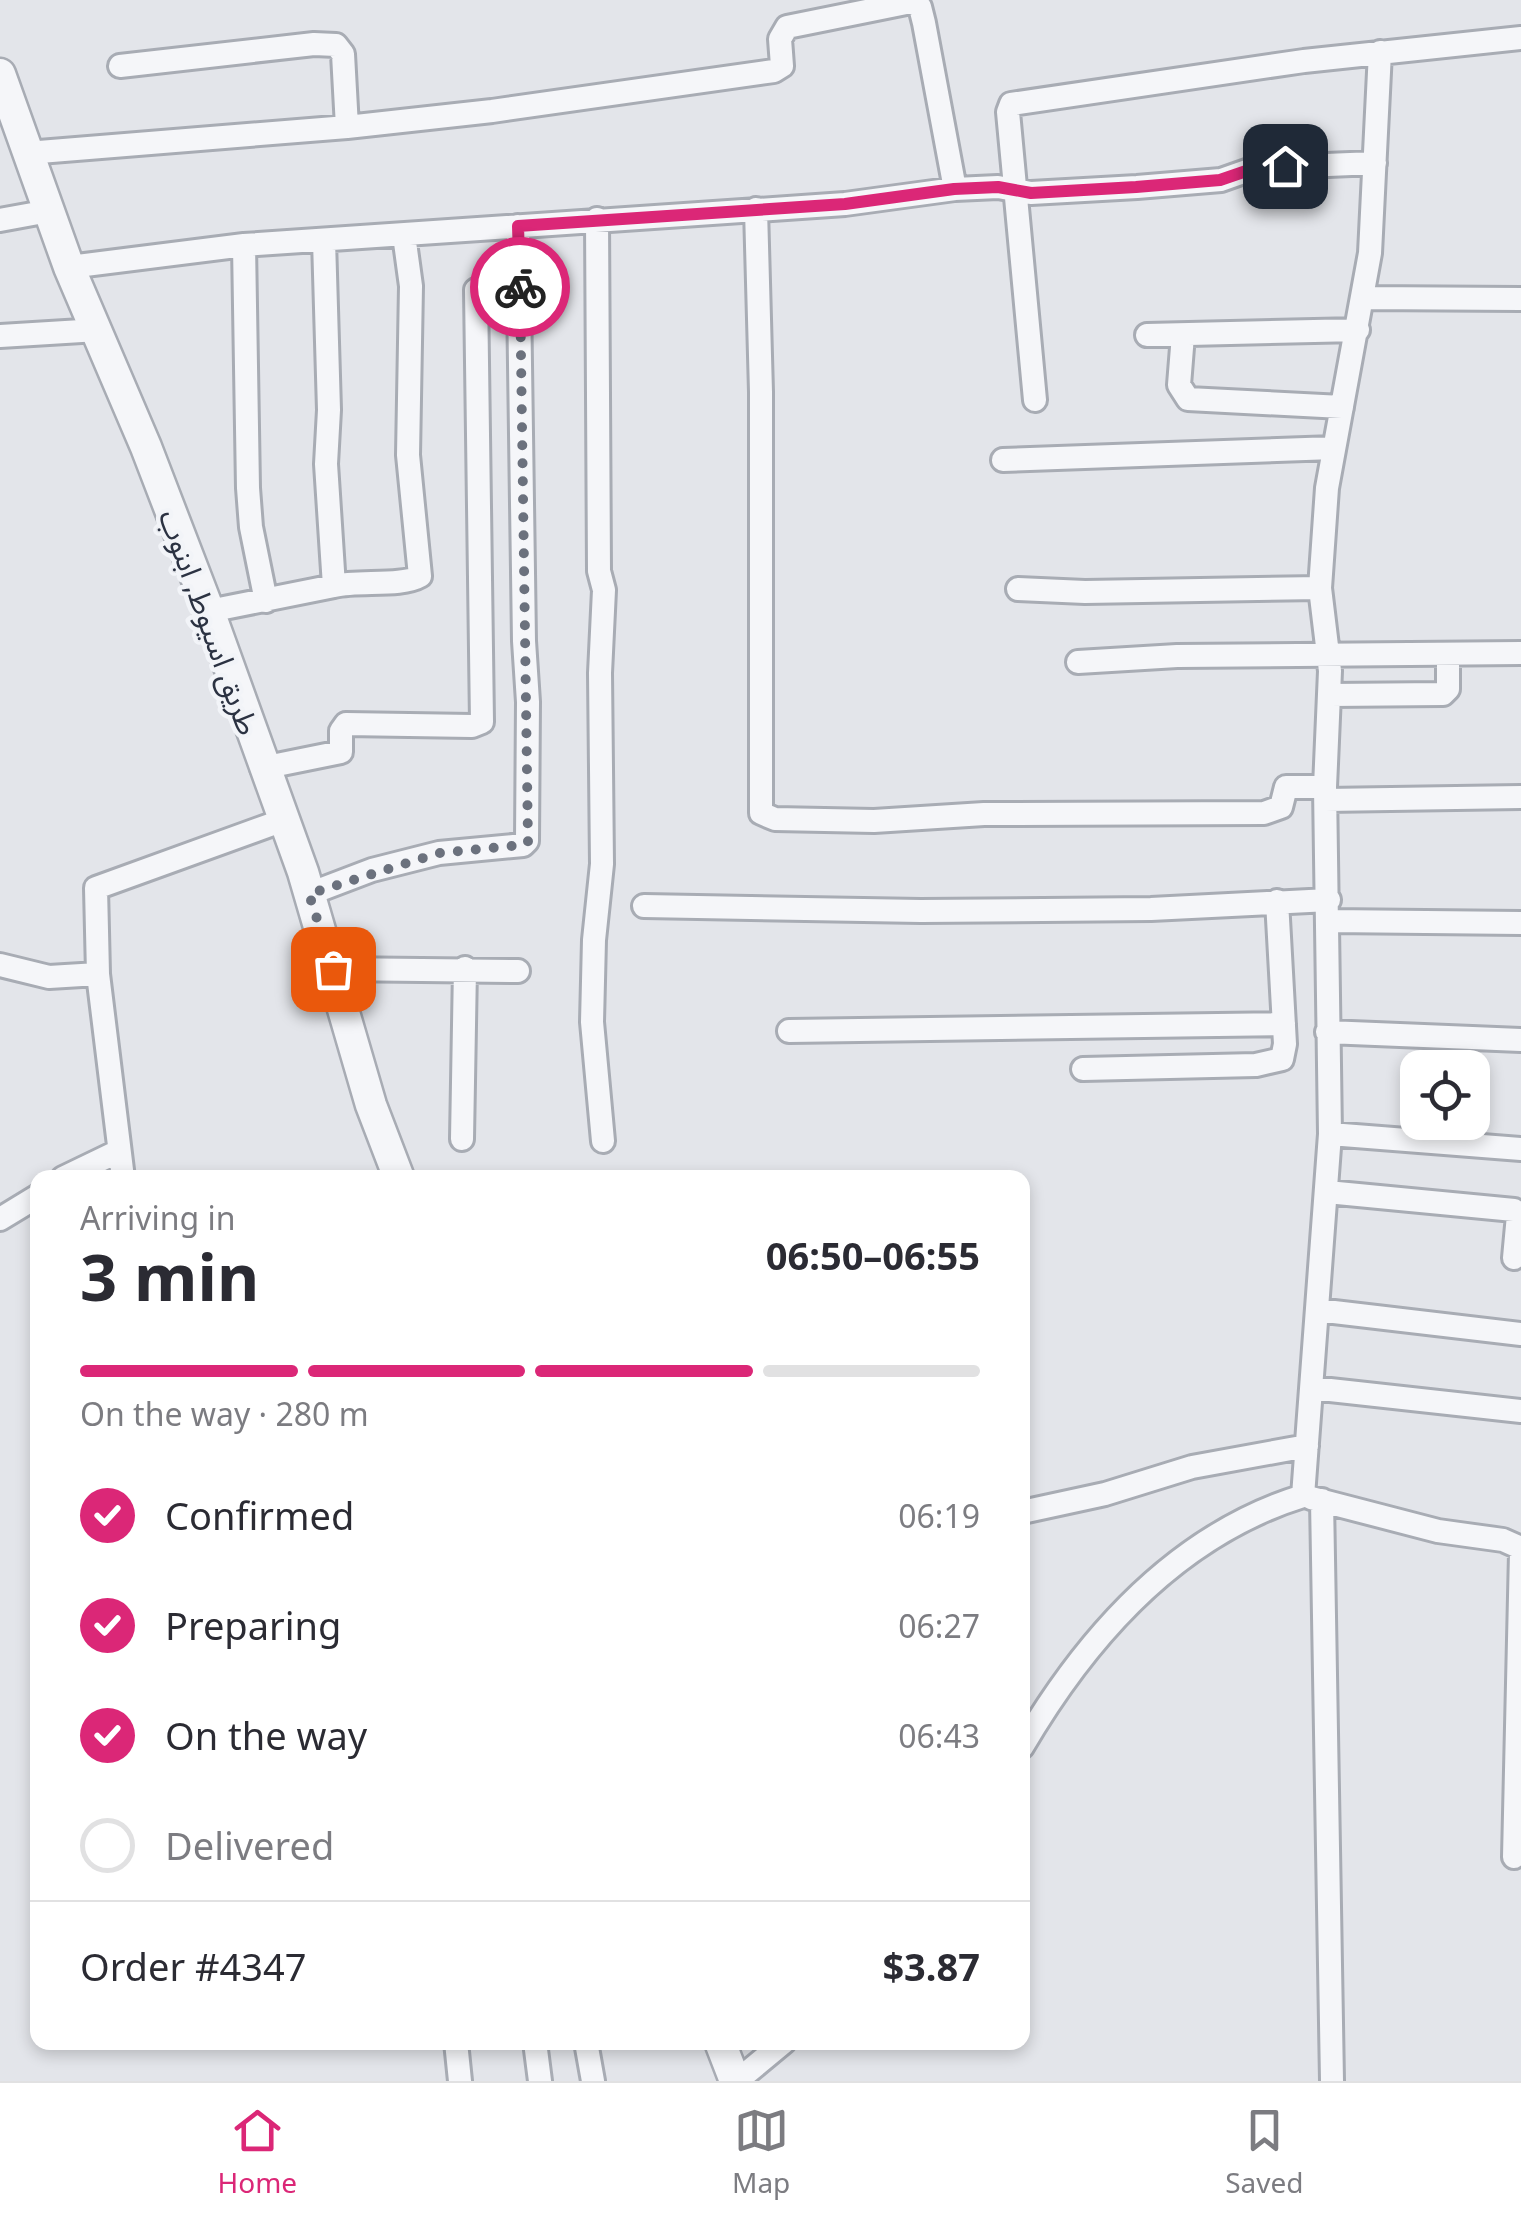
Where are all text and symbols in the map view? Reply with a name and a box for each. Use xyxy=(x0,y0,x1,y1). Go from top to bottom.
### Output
pin xyxy=(1243,124,1328,209)
icon: home xyxy=(1258,139,1313,194)
courier xyxy=(470,237,570,337)
icon: bike xyxy=(493,260,548,315)
street label: طريق اسيوط, ابنوب xyxy=(150,504,270,740)
pin xyxy=(291,927,376,1012)
icon: bag xyxy=(306,942,361,997)
map controls xyxy=(1400,1050,1490,1140)
button: locate xyxy=(1400,1050,1490,1140)
text: Arriving in xyxy=(80,1196,235,1239)
text: 06:50–06:55 xyxy=(766,1229,980,1281)
text: 3 min xyxy=(80,1232,259,1320)
text: On the way · 280 m xyxy=(80,1392,369,1435)
icon: check xyxy=(80,1488,135,1543)
text: Confirmed xyxy=(165,1489,354,1541)
text: 06:19 xyxy=(898,1494,980,1537)
icon: check xyxy=(80,1598,135,1653)
text: Preparing xyxy=(165,1599,341,1651)
text: 06:27 xyxy=(898,1604,980,1647)
icon: check xyxy=(80,1708,135,1763)
text: On the way xyxy=(165,1709,367,1761)
text: 06:43 xyxy=(898,1714,980,1757)
text: Delivered xyxy=(165,1819,334,1871)
text: Order #4347 xyxy=(80,1940,306,1992)
text: $3.87 xyxy=(882,1940,980,1992)
tab: Home xyxy=(217,2103,297,2201)
tab: Map xyxy=(732,2103,790,2201)
tab: Saved xyxy=(1225,2103,1304,2201)

